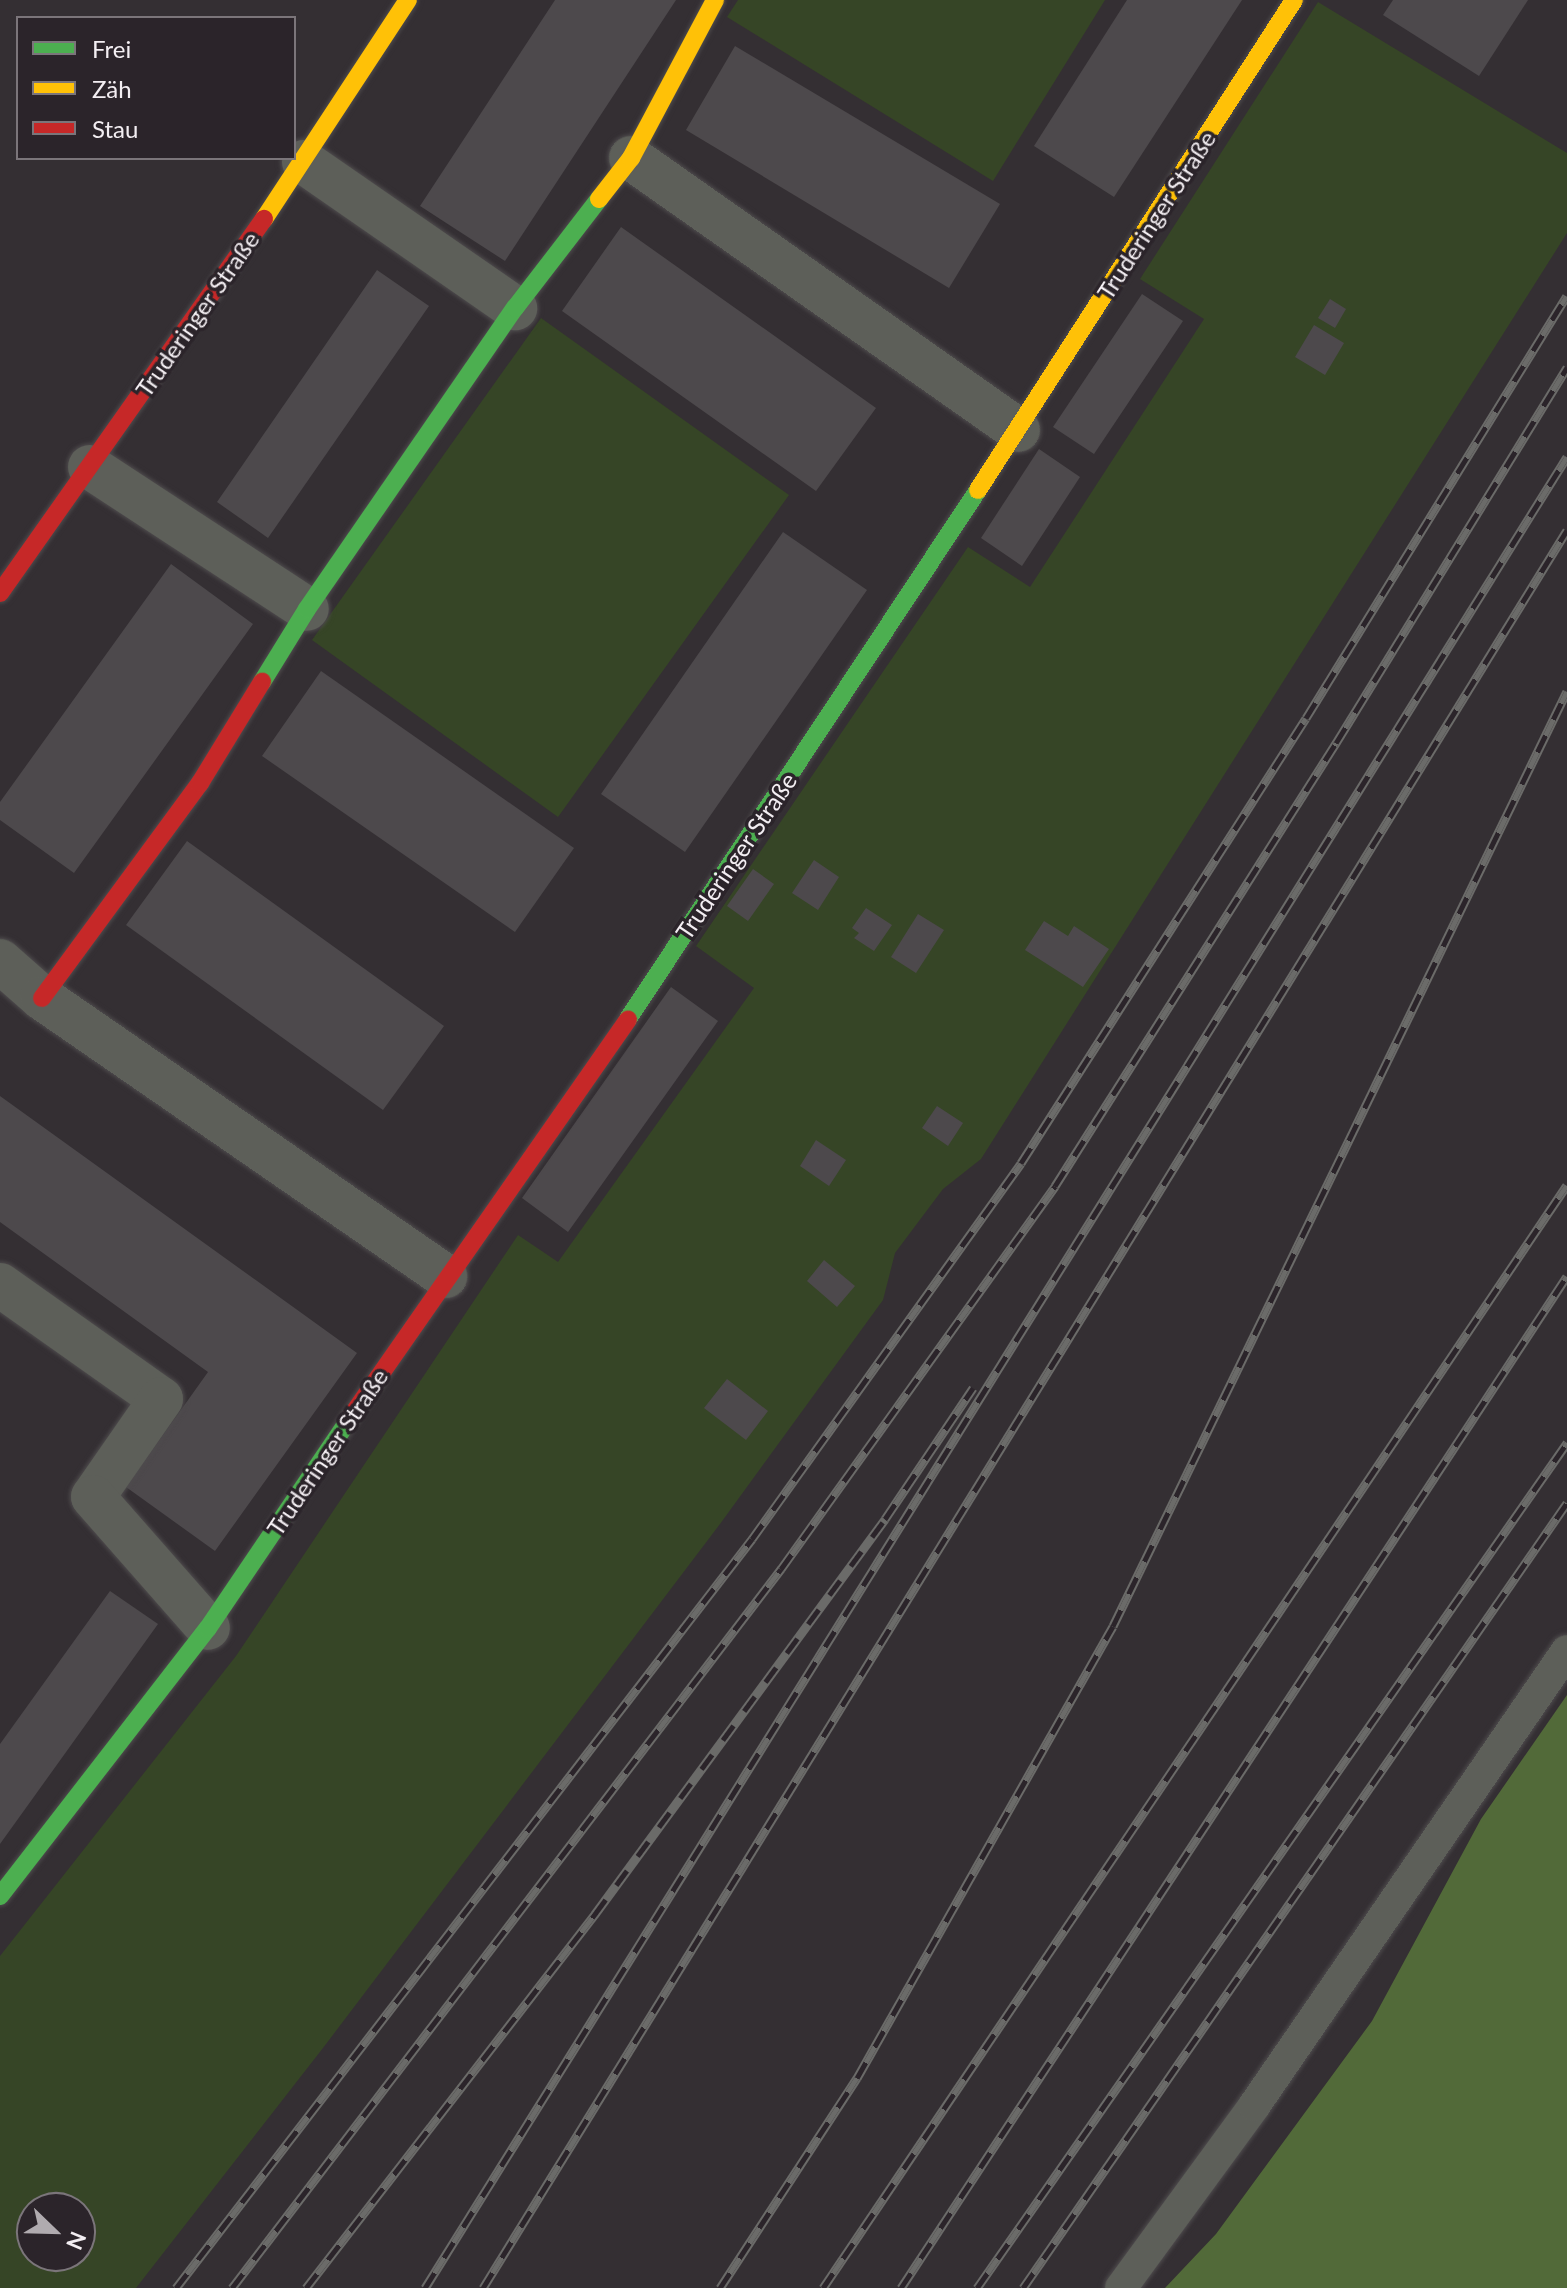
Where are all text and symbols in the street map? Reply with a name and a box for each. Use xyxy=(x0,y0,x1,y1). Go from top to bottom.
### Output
legend xyxy=(16,16,296,160)
text: Frei xyxy=(92,34,131,63)
text: Zäh xyxy=(92,74,132,103)
text: Stau xyxy=(92,114,138,143)
street label: Truderinger Straße xyxy=(1091,125,1221,305)
street label: Truderinger Straße xyxy=(129,226,265,402)
street label: Truderinger Straße xyxy=(669,767,803,945)
street label: Truderinger Straße xyxy=(260,1363,394,1541)
north arrow xyxy=(16,2192,96,2272)
text: N xyxy=(61,2228,92,2254)

